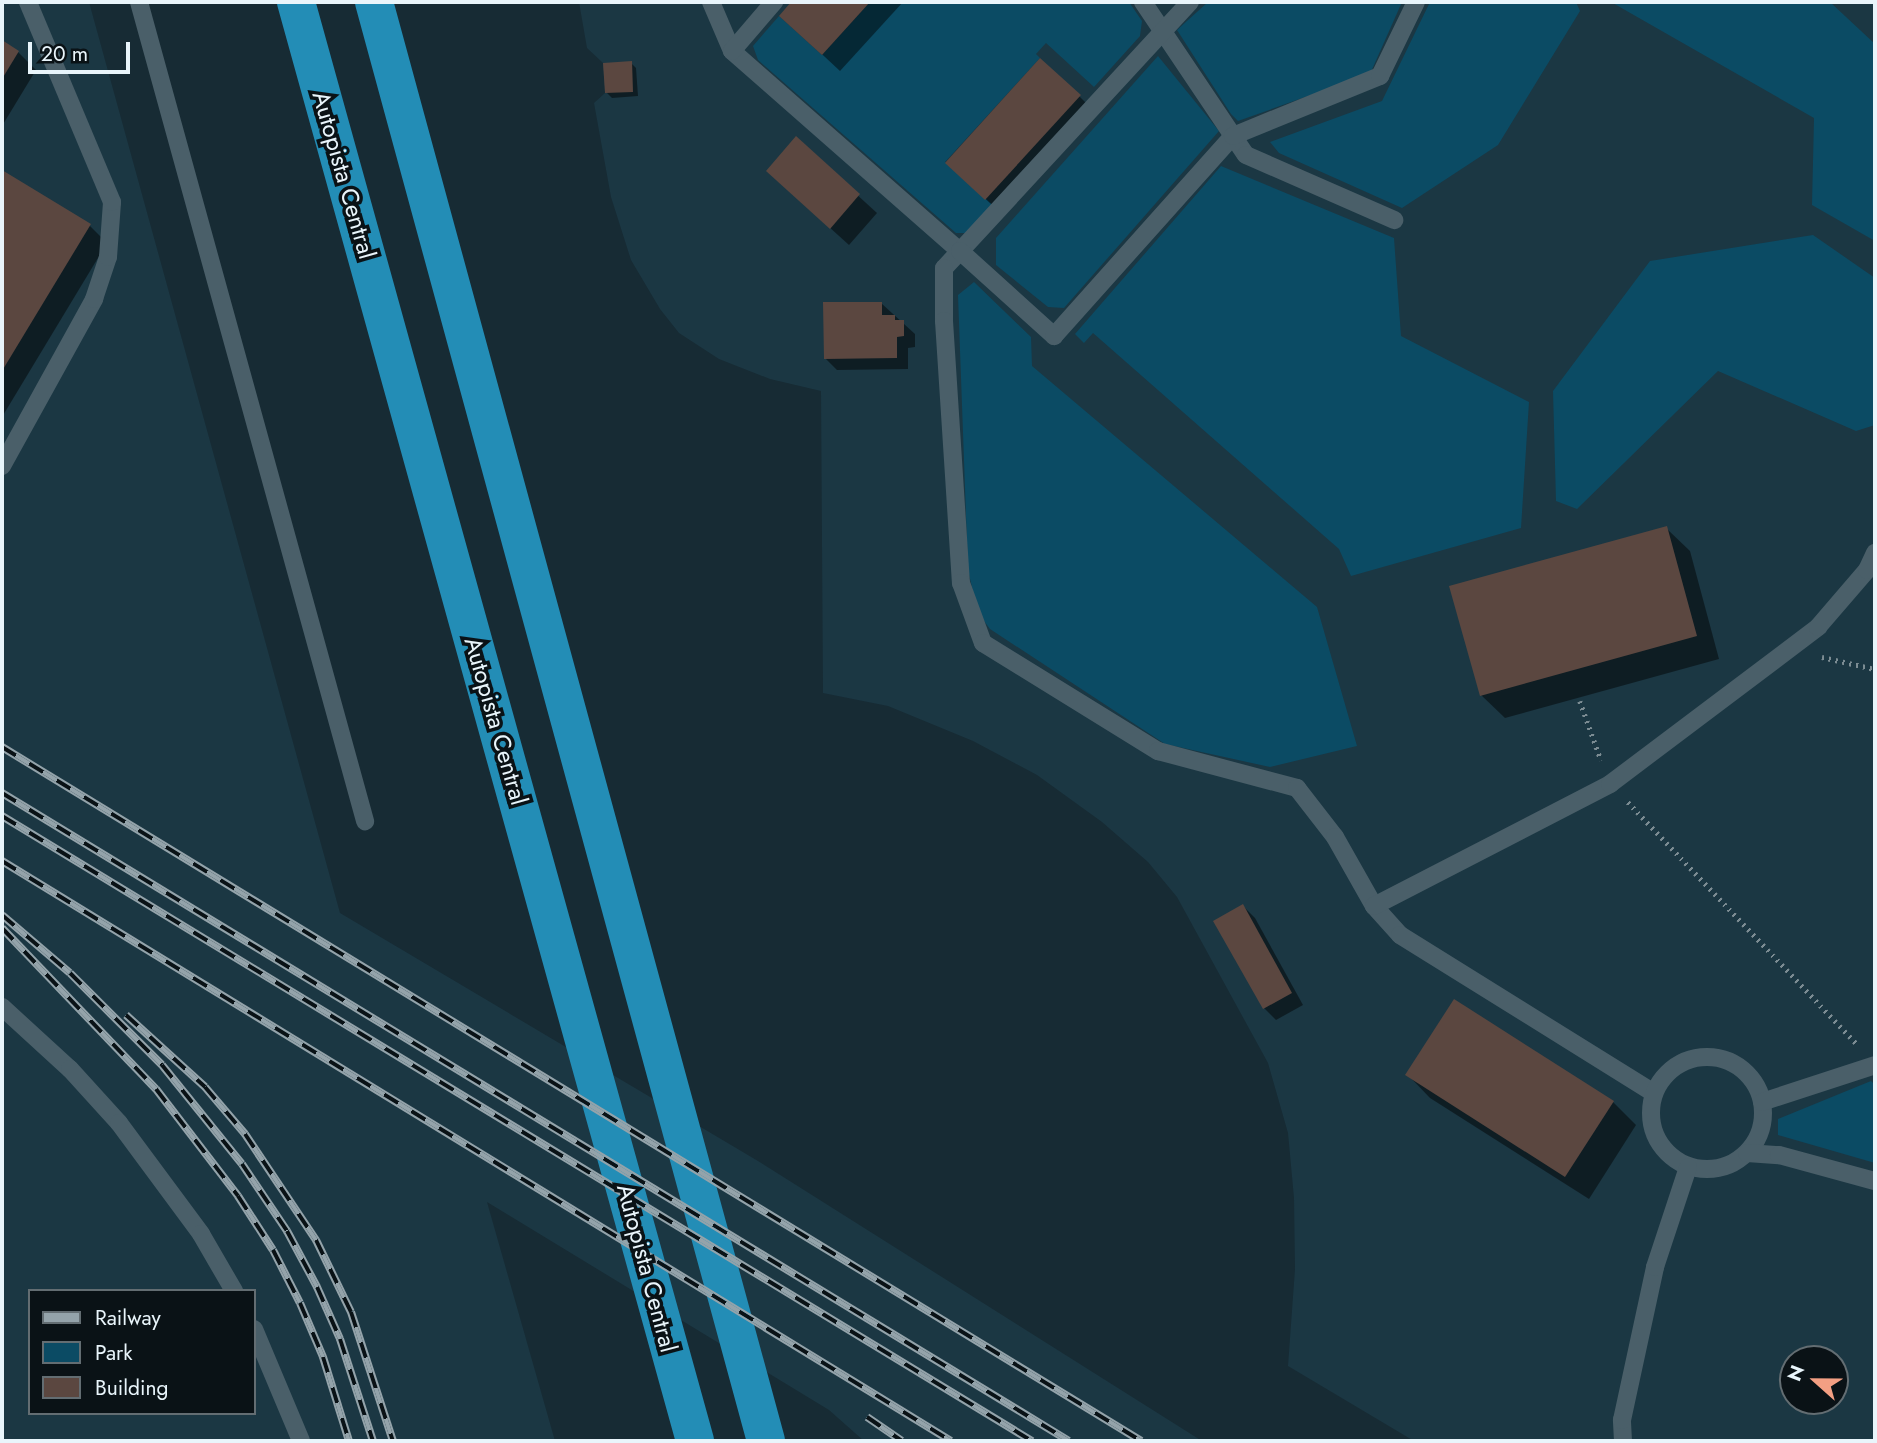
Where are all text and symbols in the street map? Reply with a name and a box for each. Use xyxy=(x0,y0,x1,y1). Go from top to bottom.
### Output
scale bar xyxy=(32,28,133,72)
text: 20 m xyxy=(41,39,88,69)
street label: Autopista Central xyxy=(306,88,382,262)
street label: Autopista Central xyxy=(458,634,534,808)
street label: Autopista Central xyxy=(611,1181,683,1355)
legend xyxy=(28,1289,256,1415)
text: Railway xyxy=(95,1303,161,1333)
text: Park xyxy=(95,1338,132,1368)
north arrow xyxy=(1779,1345,1849,1415)
text: N xyxy=(1780,1361,1811,1385)
text: Building xyxy=(95,1373,168,1403)

